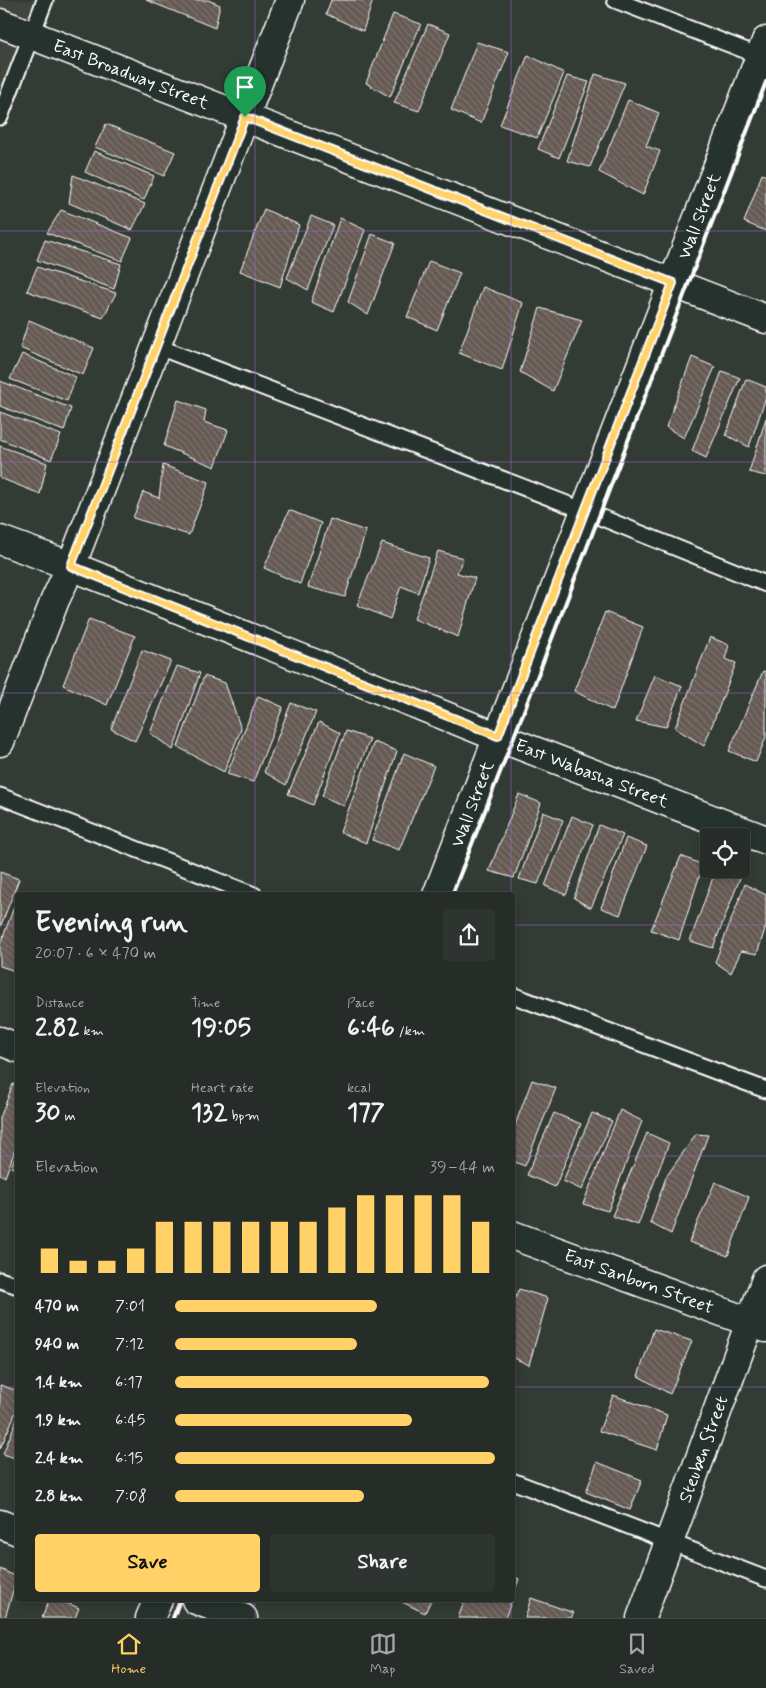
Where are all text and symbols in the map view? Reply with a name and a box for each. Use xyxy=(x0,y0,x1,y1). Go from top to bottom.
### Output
street label: East Broadway Street xyxy=(49,34,212,116)
pin xyxy=(224,66,266,117)
icon: arrive xyxy=(231,73,259,101)
street label: Wall Street xyxy=(673,170,727,263)
street label: East Wabasha Street xyxy=(512,734,672,814)
street label: Wall Street xyxy=(446,758,500,851)
map controls xyxy=(700,828,750,878)
button: locate xyxy=(700,828,750,878)
text: Evening run xyxy=(35,905,188,942)
button: share xyxy=(443,909,495,961)
text: 20:07 · 6 × 470 m xyxy=(35,943,156,964)
text: Distance xyxy=(35,994,84,1012)
text: Time xyxy=(191,994,220,1012)
text: Pace xyxy=(347,994,375,1012)
text: 2.82 xyxy=(35,1012,80,1045)
text: 19:05 xyxy=(191,1012,251,1045)
text: 6:46 xyxy=(347,1012,395,1045)
text: km xyxy=(80,1022,104,1040)
text: /km xyxy=(395,1022,425,1040)
text: Elevation xyxy=(35,1079,90,1097)
text: Heart rate xyxy=(191,1079,254,1097)
text: kcal xyxy=(347,1079,371,1097)
text: 30 xyxy=(35,1097,61,1130)
text: 132 xyxy=(191,1097,228,1130)
text: 177 xyxy=(347,1097,385,1130)
text: m xyxy=(61,1107,76,1125)
text: bpm xyxy=(228,1107,260,1125)
text: Elevation xyxy=(35,1157,98,1178)
text: 39–44 m xyxy=(430,1157,495,1178)
street label: East Sanborn Street xyxy=(561,1244,717,1320)
text: 470 m xyxy=(35,1296,79,1317)
text: 7:01 xyxy=(115,1296,145,1317)
text: 940 m xyxy=(35,1334,79,1355)
text: 7:12 xyxy=(115,1334,145,1355)
text: 1.4 km xyxy=(35,1372,82,1393)
text: 6:17 xyxy=(115,1372,143,1393)
street label: Steuben Street xyxy=(674,1392,734,1506)
text: 1.9 km xyxy=(35,1410,81,1431)
text: 6:45 xyxy=(115,1410,145,1431)
text: 2.4 km xyxy=(35,1448,83,1469)
text: 6:15 xyxy=(115,1448,143,1469)
text: 2.8 km xyxy=(35,1486,83,1507)
text: 7:08 xyxy=(115,1486,147,1507)
button: Save xyxy=(35,1534,260,1592)
button: Share xyxy=(270,1534,495,1592)
tab: Home xyxy=(111,1630,146,1678)
tab: Map xyxy=(369,1630,397,1678)
tab: Saved xyxy=(619,1630,655,1678)

